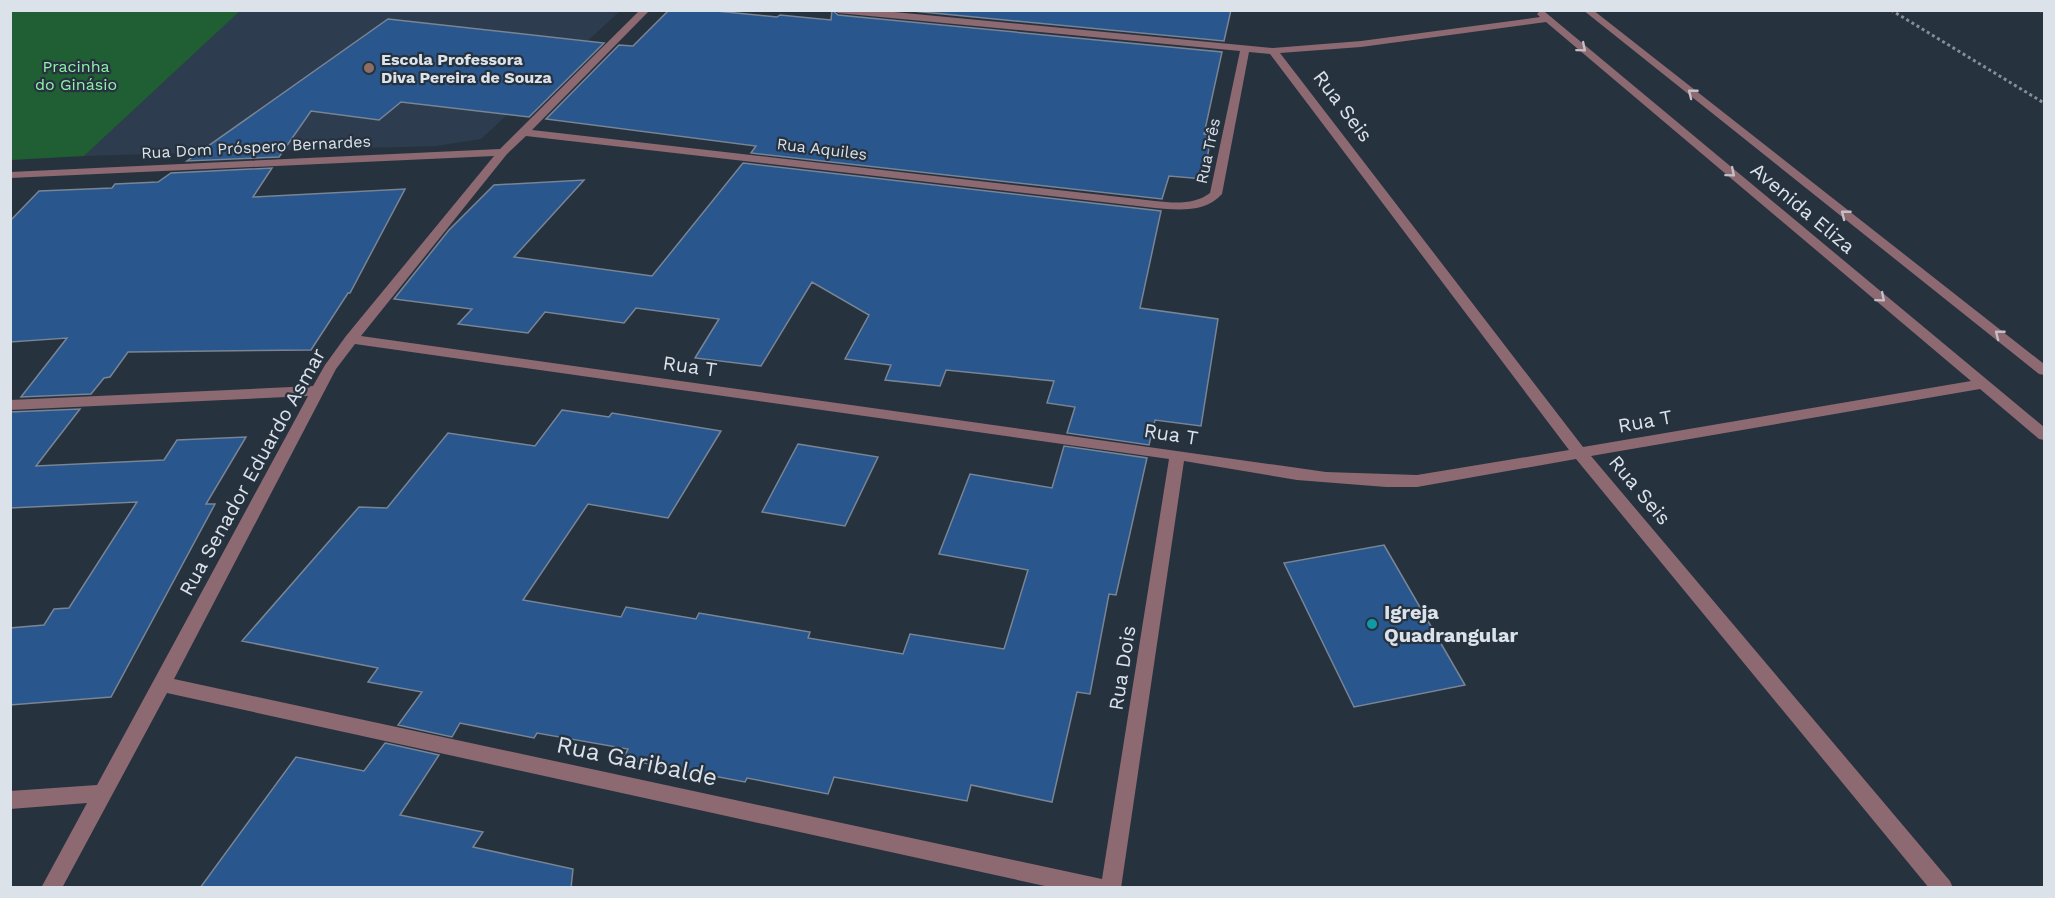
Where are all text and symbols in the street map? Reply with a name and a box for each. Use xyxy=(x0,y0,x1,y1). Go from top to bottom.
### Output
one-way arrow xyxy=(1575,41,1586,52)
place label: Escola Professora Diva Pereira de Souza xyxy=(381,50,552,87)
park label: Pracinha do Ginásio xyxy=(35,57,117,94)
marker: Escola Professora Diva Pereira de Souza xyxy=(362,61,376,75)
street label: Rua Seis xyxy=(1308,66,1378,146)
one-way arrow xyxy=(1688,90,1699,101)
street label: Rua Três xyxy=(1192,116,1224,186)
street label: Rua Dom Próspero Bernardes xyxy=(141,131,371,163)
street label: Rua Aquiles xyxy=(776,134,868,164)
street label: Avenida Eliza xyxy=(1746,157,1860,259)
one-way arrow xyxy=(1724,166,1735,177)
one-way arrow xyxy=(1841,210,1852,221)
one-way arrow xyxy=(1874,291,1885,302)
one-way arrow xyxy=(1994,331,2005,342)
street label: Rua Senador Eduardo Asmar xyxy=(174,344,330,600)
street label: Rua T xyxy=(661,350,719,382)
street label: Rua T xyxy=(1616,404,1674,438)
street label: Rua T xyxy=(1142,418,1200,450)
street label: Rua Seis xyxy=(1604,450,1676,530)
place label: Igreja Quadrangular xyxy=(1384,600,1518,647)
marker: Igreja Quadrangular xyxy=(1365,617,1379,631)
street label: Rua Dois xyxy=(1103,624,1141,712)
street label: Rua Garibalde xyxy=(554,730,720,792)

